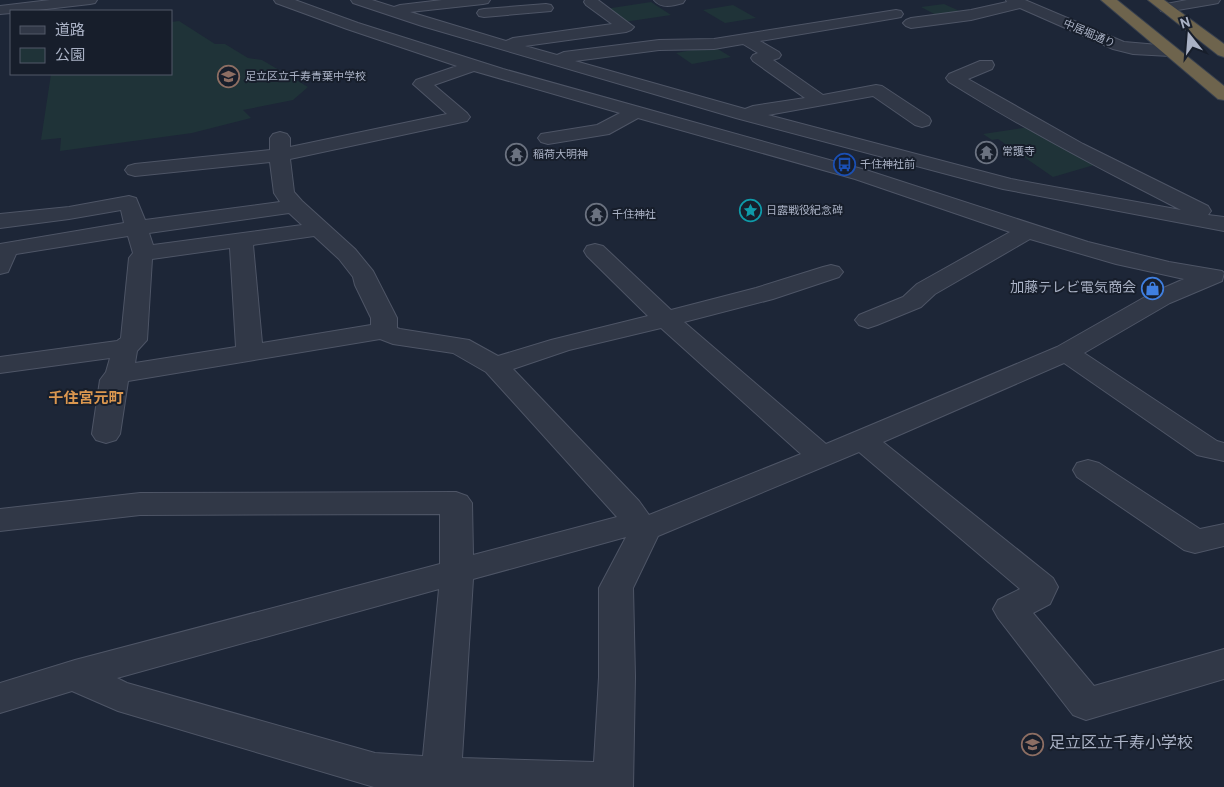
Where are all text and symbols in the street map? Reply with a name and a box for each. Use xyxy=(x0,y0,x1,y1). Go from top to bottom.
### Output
legend xyxy=(10,10,172,75)
north arrow xyxy=(1164,10,1214,60)
text: N xyxy=(1178,14,1193,34)
street label: 中居堀通り xyxy=(1061,17,1117,51)
text: 道路 xyxy=(55,22,85,41)
text: 公園 xyxy=(55,47,85,66)
school or university icon: 足立区立千寿青葉中学校 xyxy=(217,65,241,89)
place label: 足立区立千寿青葉中学校 xyxy=(245,70,366,84)
temple icon: 常護寺 xyxy=(974,140,998,164)
temple icon: 稲荷大明神 xyxy=(505,143,529,167)
place label: 常護寺 xyxy=(1002,145,1035,159)
place label: 稲荷大明神 xyxy=(533,148,588,162)
bus stop icon: 千住神社前 xyxy=(832,153,856,177)
place label: 千住神社前 xyxy=(860,158,915,172)
place icon: 日露戦役紀念碑 xyxy=(738,199,762,223)
temple icon: 千住神社 xyxy=(584,203,608,227)
place label: 日露戦役紀念碑 xyxy=(766,204,843,218)
place label: 千住神社 xyxy=(612,208,656,222)
shop icon: 加藤テレビ電気商会 xyxy=(1140,276,1164,300)
place label: 加藤テレビ電気商会 xyxy=(1010,280,1136,297)
district label: 千住宮元町 xyxy=(48,390,124,409)
school or university icon: 足立区立千寿小学校 xyxy=(1021,732,1045,756)
place label: 足立区立千寿小学校 xyxy=(1049,734,1193,754)

